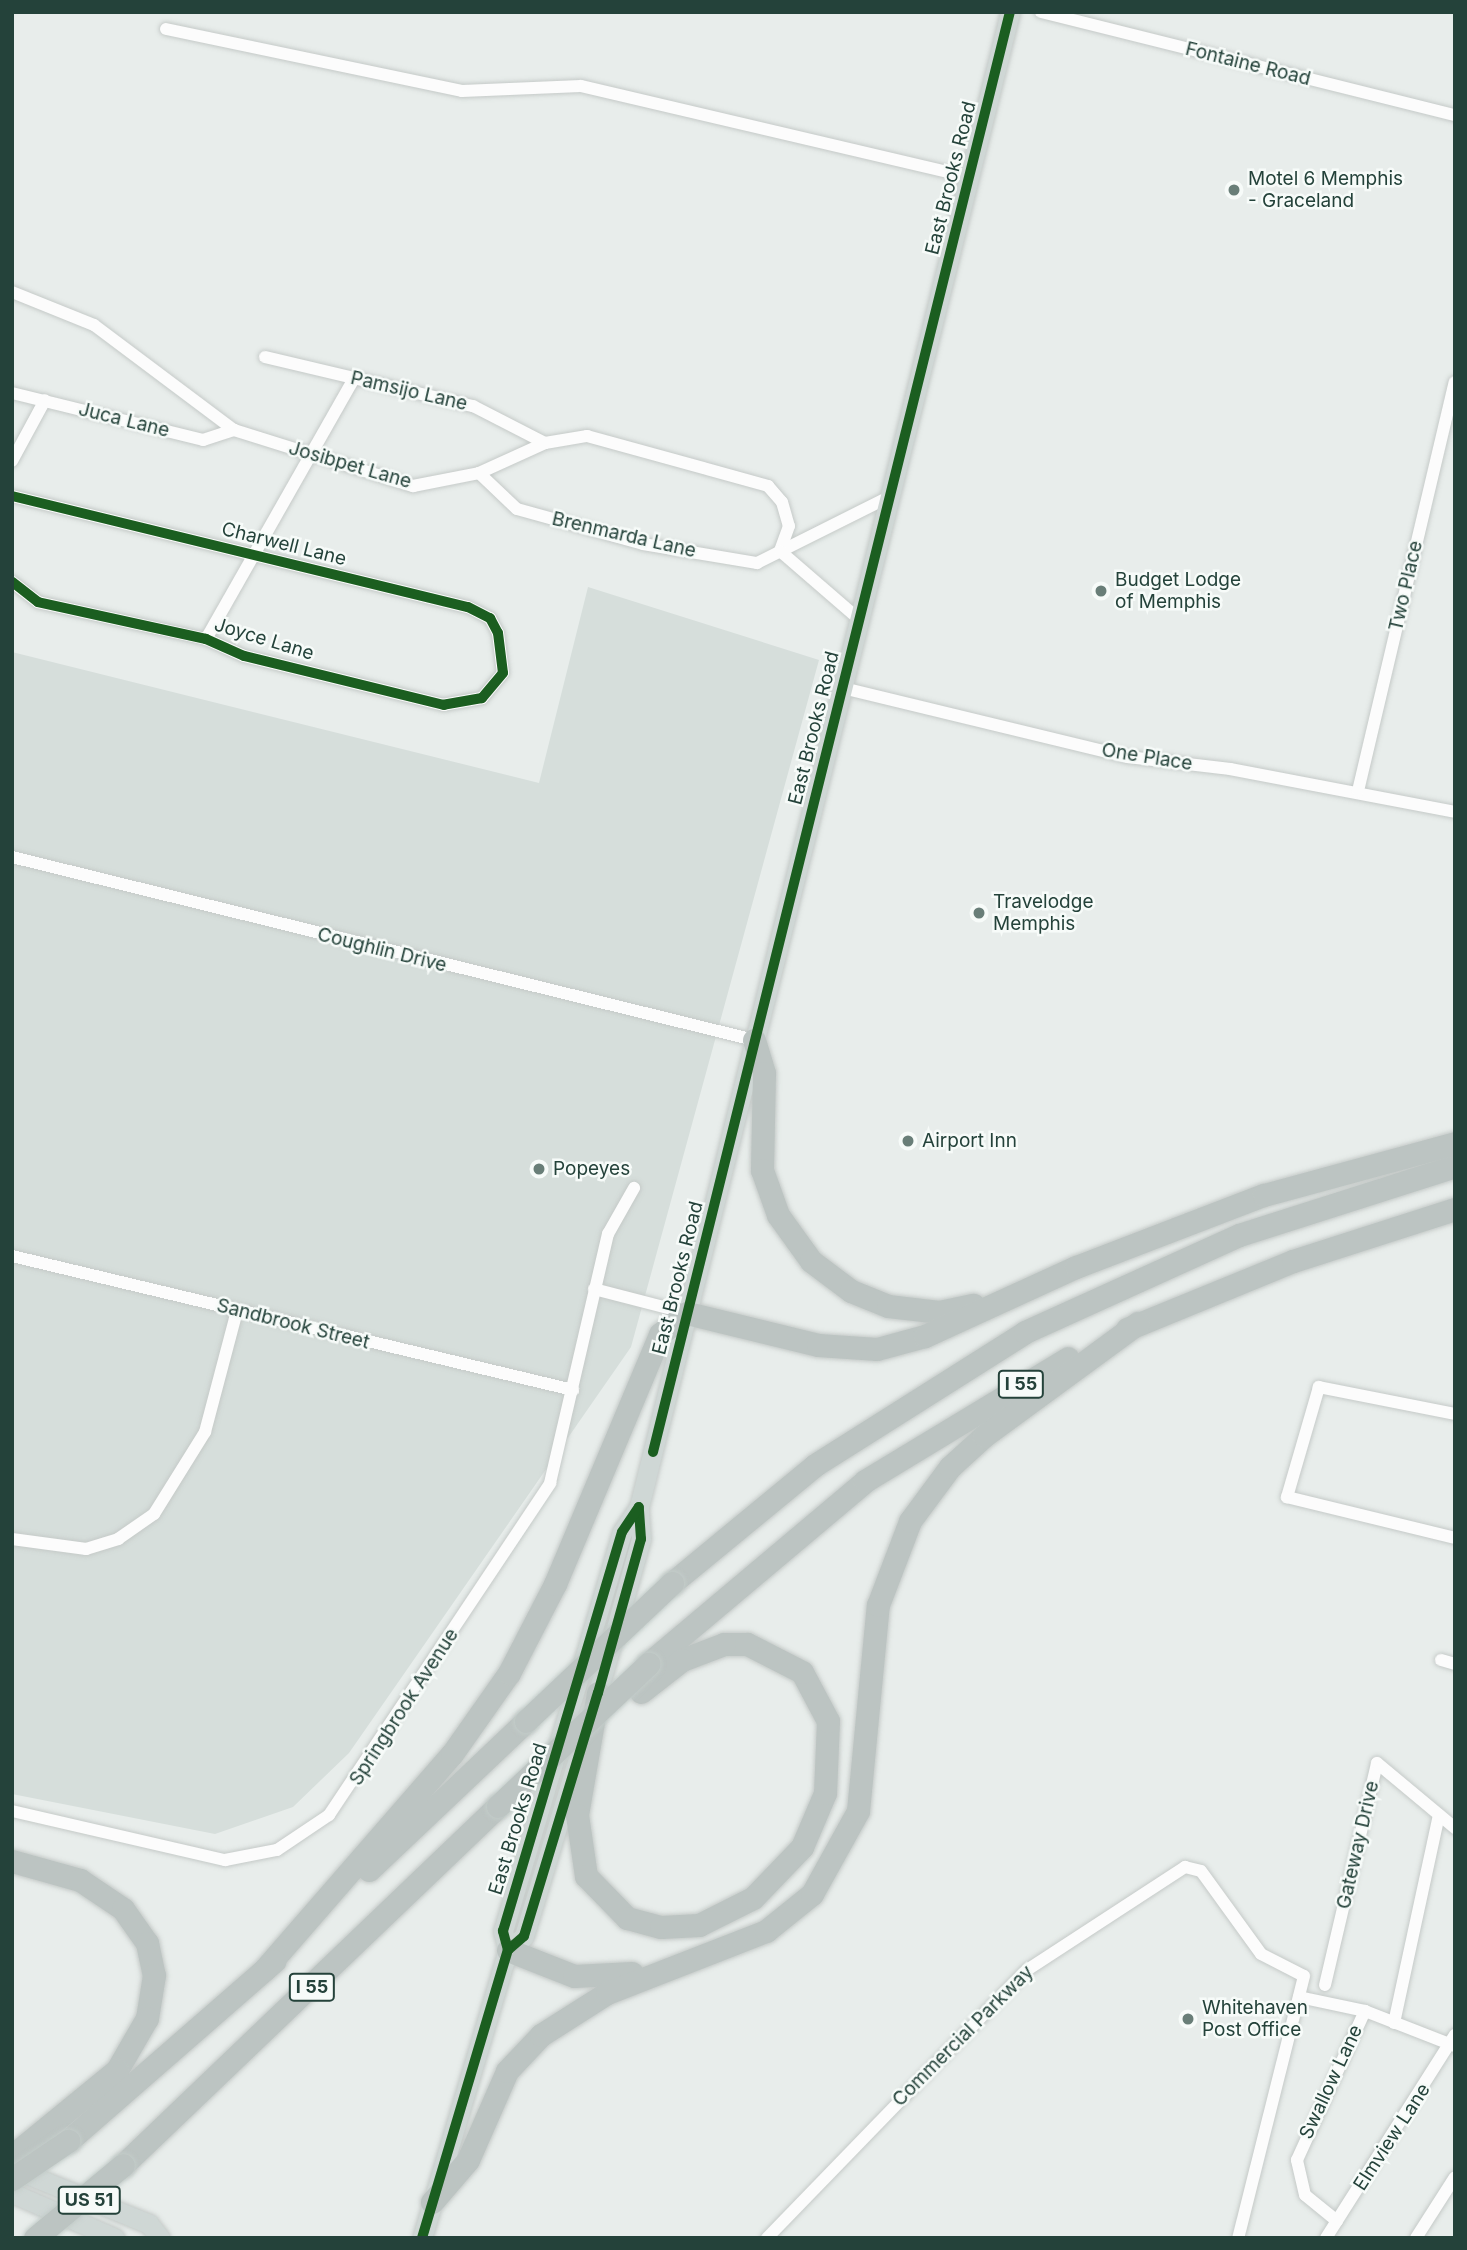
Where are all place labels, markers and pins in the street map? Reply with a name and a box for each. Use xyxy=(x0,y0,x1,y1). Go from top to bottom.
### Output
place label: Motel 6 Memphis - Graceland xyxy=(1248,168,1403,212)
marker: Motel 6 Memphis - Graceland xyxy=(1226,182,1242,198)
place label: Budget Lodge of Memphis xyxy=(1115,569,1241,613)
marker: Budget Lodge of Memphis xyxy=(1093,583,1109,599)
place label: Travelodge Memphis xyxy=(993,891,1093,935)
marker: Travelodge Memphis xyxy=(971,905,987,921)
place label: Airport Inn xyxy=(922,1130,1017,1152)
marker: Airport Inn xyxy=(900,1133,916,1149)
place label: Popeyes xyxy=(553,1158,630,1180)
marker: Popeyes xyxy=(531,1161,547,1177)
place label: Whitehaven Post Office xyxy=(1202,1997,1308,2041)
marker: Whitehaven Post Office xyxy=(1180,2011,1196,2027)

